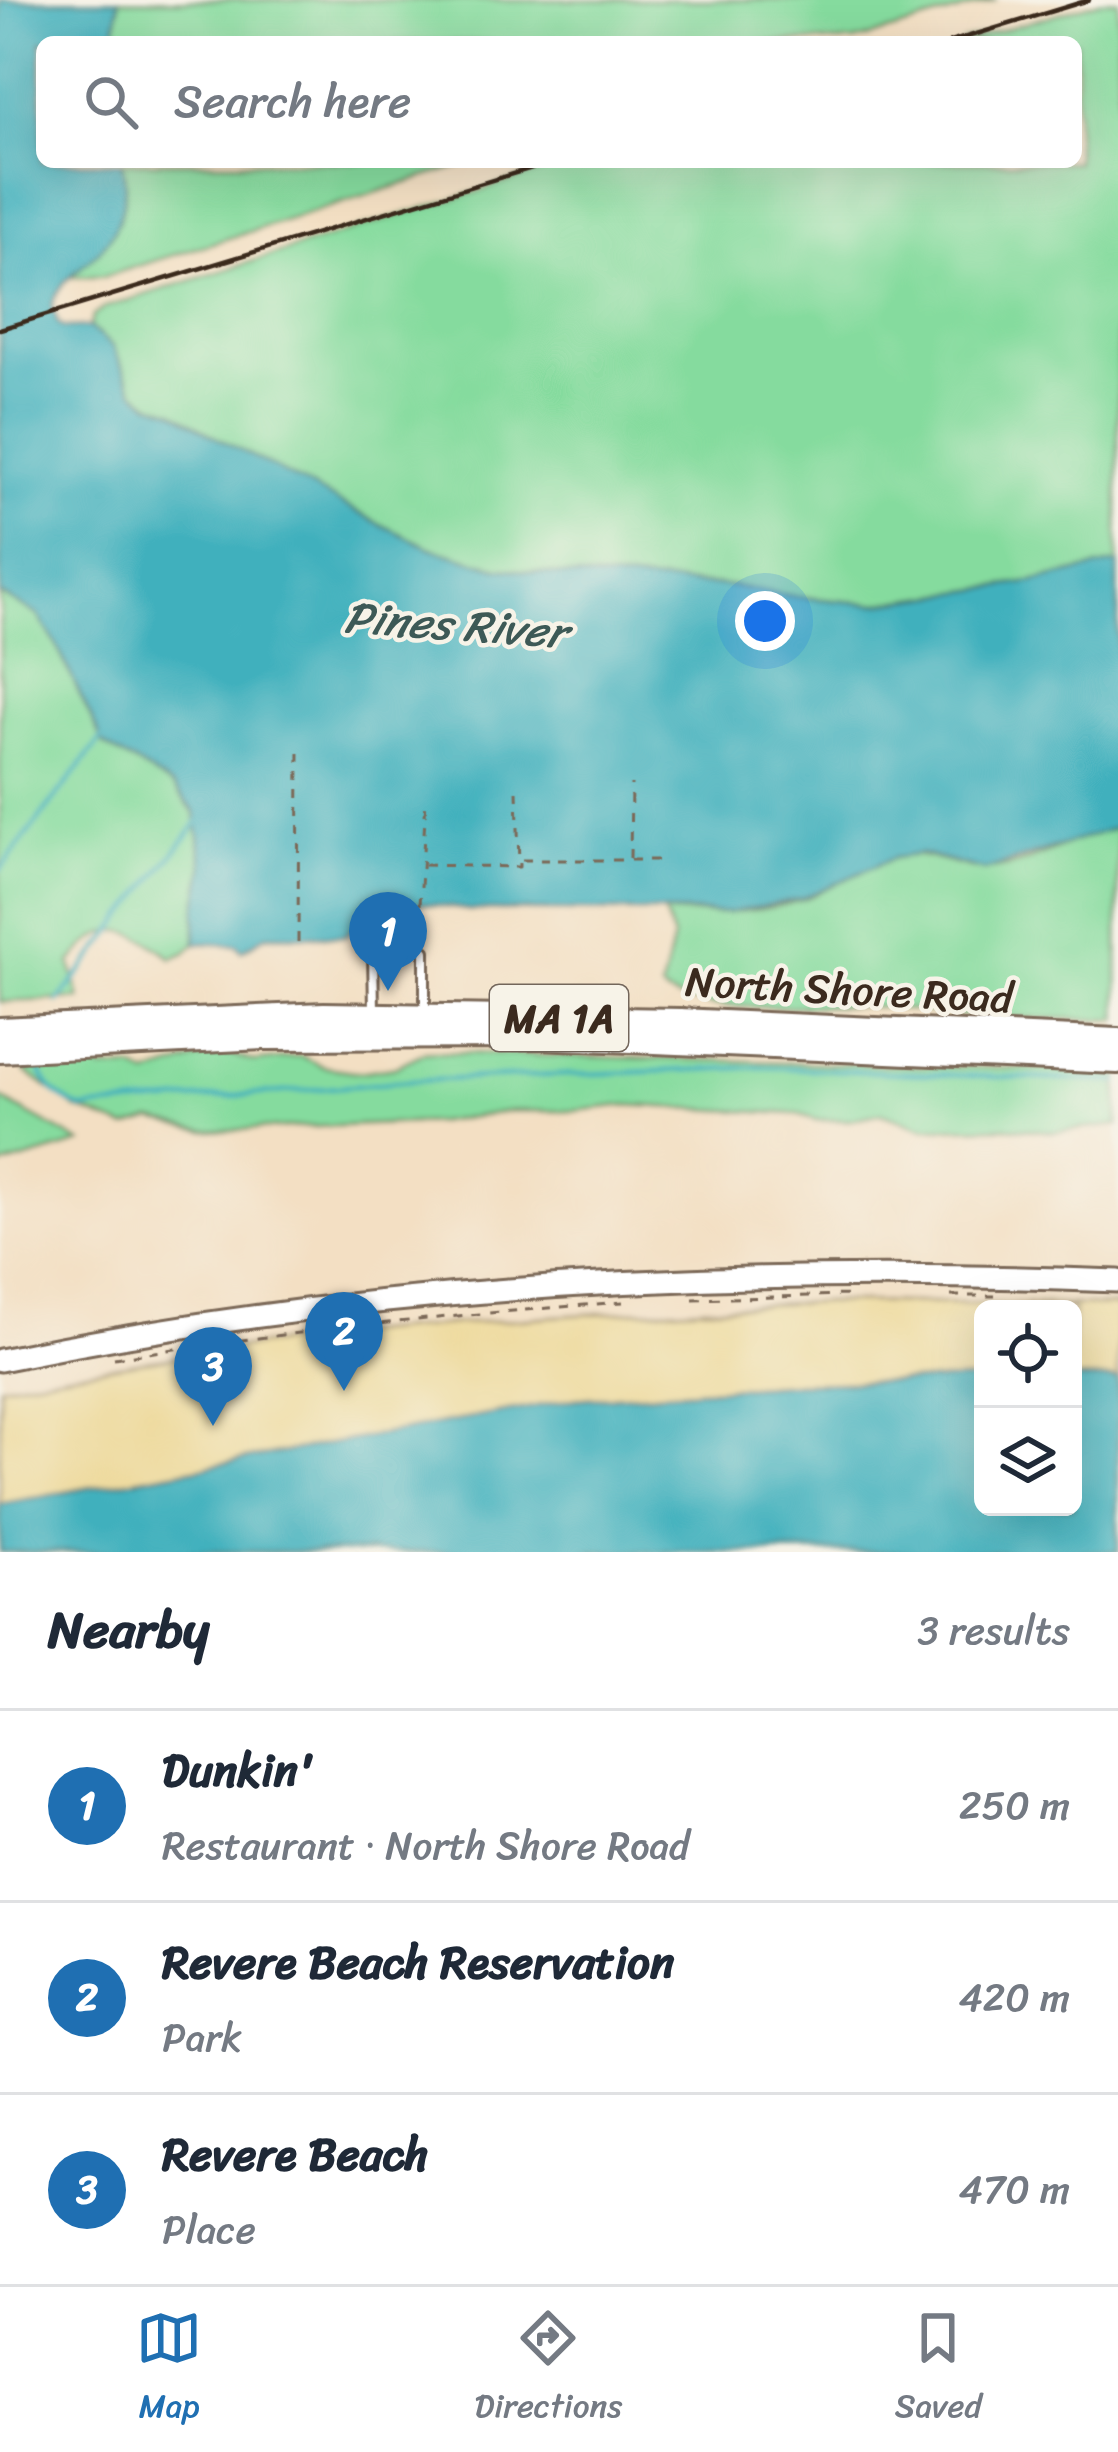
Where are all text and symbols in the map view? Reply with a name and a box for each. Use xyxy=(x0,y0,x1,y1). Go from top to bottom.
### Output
search box xyxy=(36,36,1082,168)
text: Search here xyxy=(174,62,411,142)
icon: search xyxy=(78,69,144,135)
water label: Pines River xyxy=(342,577,576,673)
your location xyxy=(735,591,795,651)
pin: 1 xyxy=(349,892,427,991)
street label: North Shore Road xyxy=(684,944,1017,1036)
road number: MA 1A xyxy=(490,985,628,1051)
pin: 2 xyxy=(305,1292,383,1391)
map controls xyxy=(974,1300,1082,1516)
button: locate xyxy=(974,1300,1082,1408)
pin: 3 xyxy=(174,1327,252,1426)
button: layers xyxy=(974,1408,1082,1516)
text: Nearby xyxy=(48,1585,209,1675)
text: 3 results xyxy=(917,1596,1070,1665)
text: Dunkin' xyxy=(162,1731,315,1811)
text: 1 xyxy=(79,1771,95,1840)
text: 250 m xyxy=(959,1771,1070,1840)
text: Restaurant · North Shore Road xyxy=(162,1811,690,1880)
text: Revere Beach Reservation xyxy=(162,1923,674,2003)
text: 2 xyxy=(76,1963,98,2032)
text: 420 m xyxy=(958,1963,1070,2032)
text: Park xyxy=(162,2003,242,2072)
text: Revere Beach xyxy=(162,2115,429,2195)
text: 3 xyxy=(76,2155,98,2224)
text: 470 m xyxy=(959,2155,1070,2224)
text: Place xyxy=(162,2195,256,2264)
tab: Map xyxy=(136,2305,202,2435)
tab: Directions xyxy=(475,2305,622,2435)
tab: Saved xyxy=(895,2305,982,2435)

